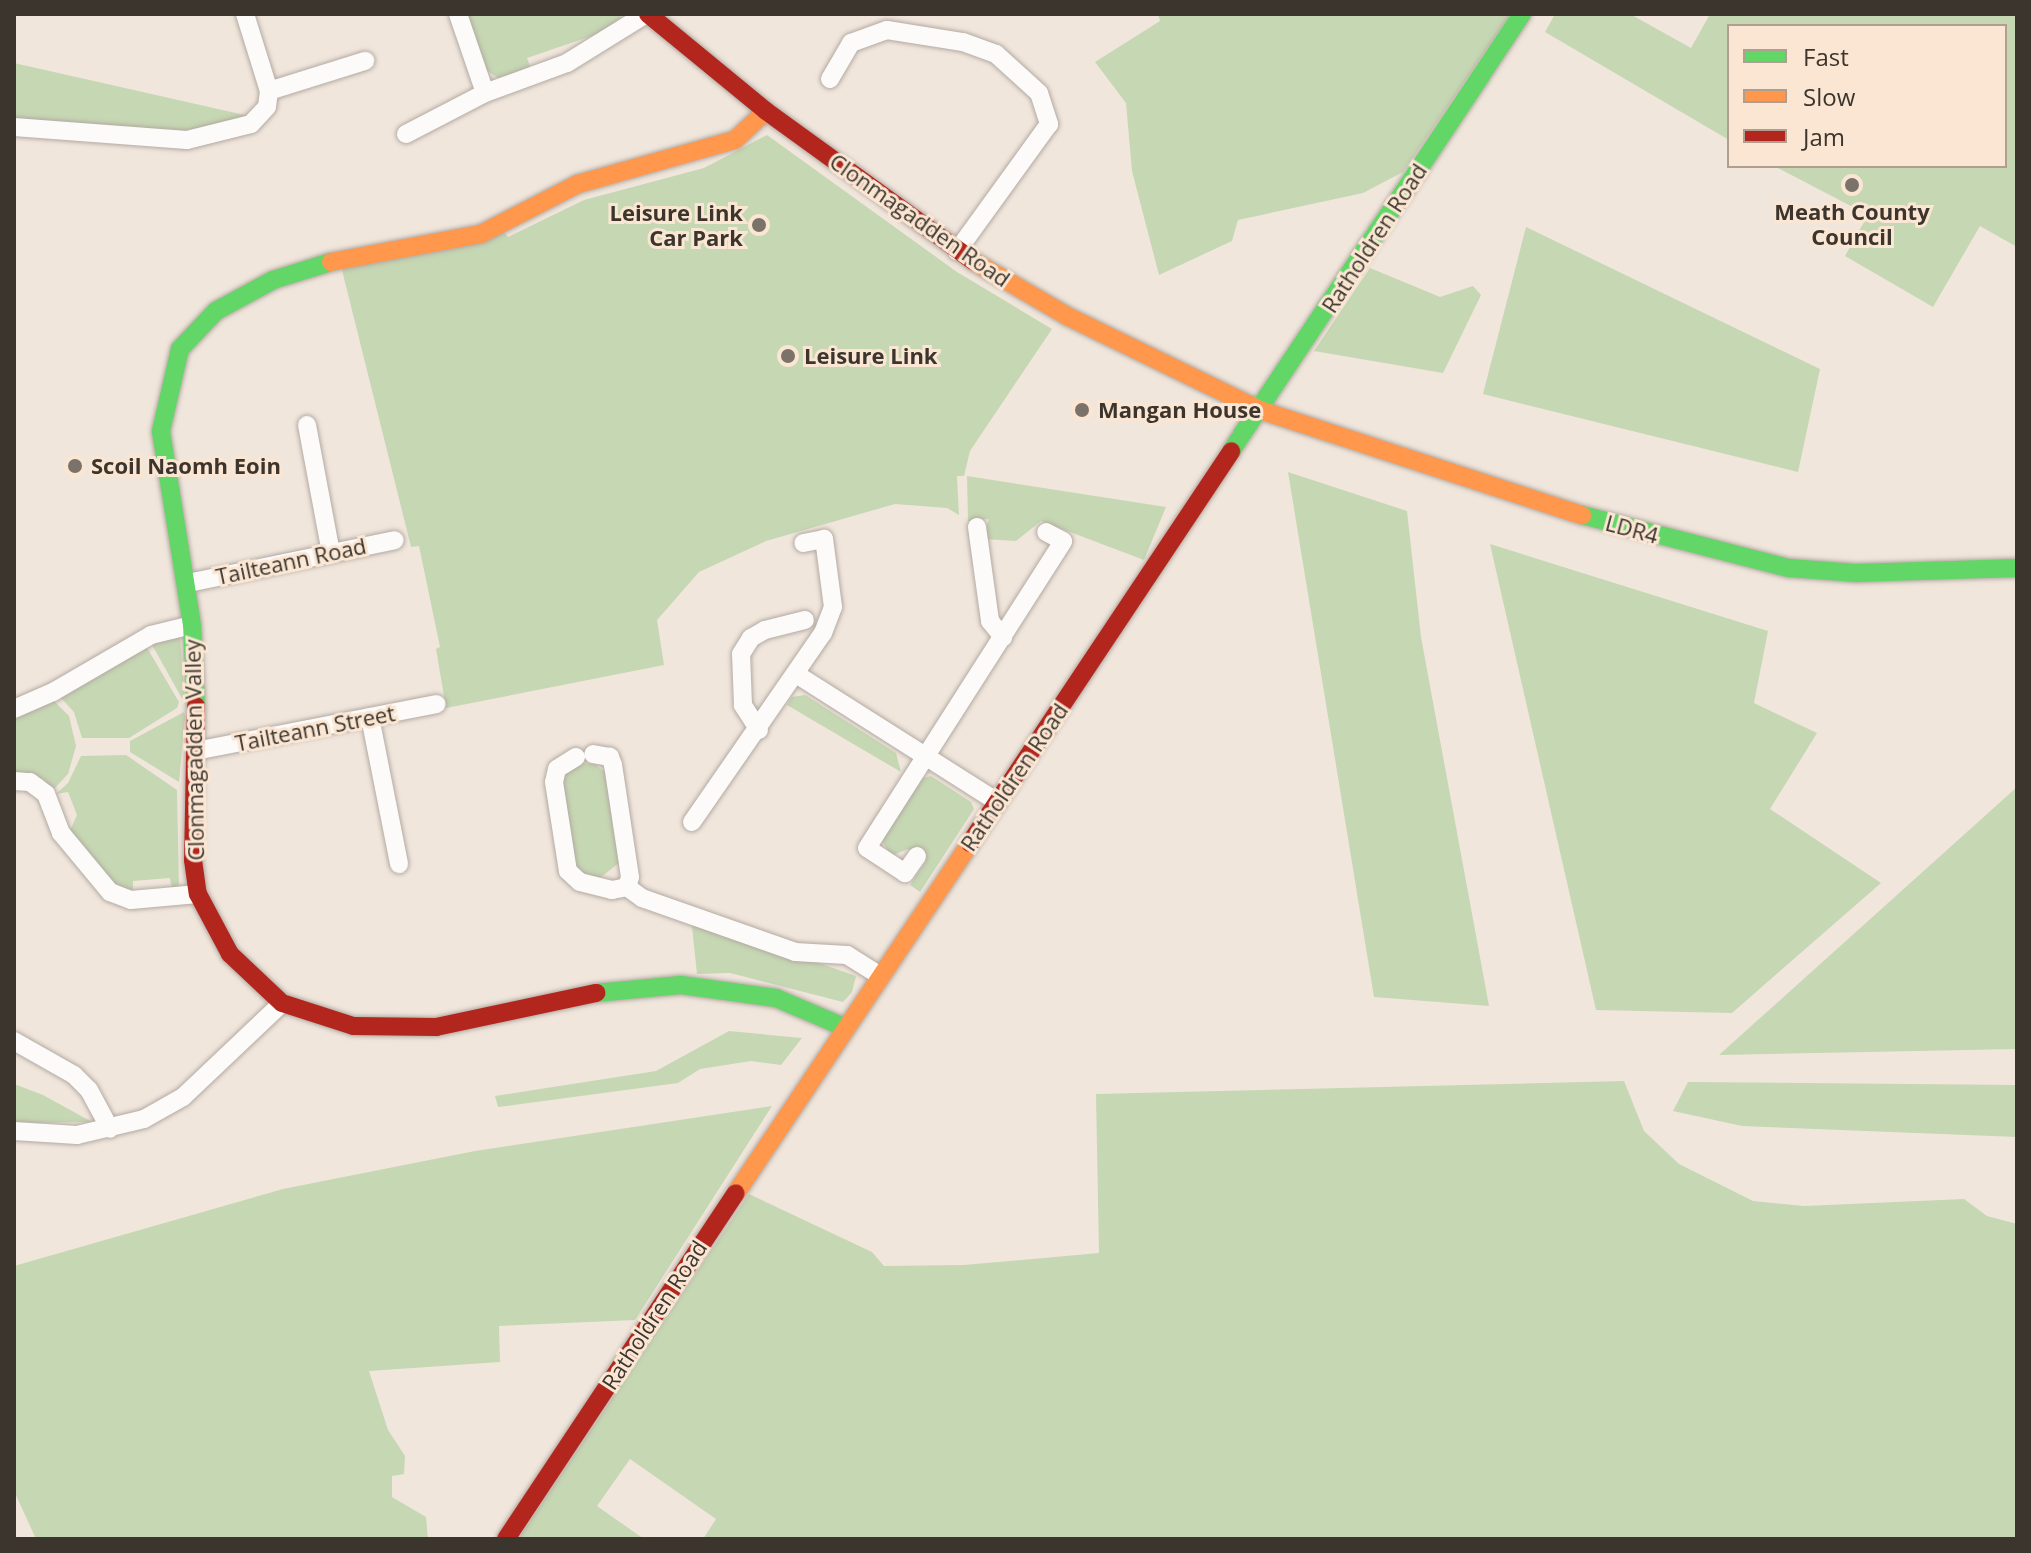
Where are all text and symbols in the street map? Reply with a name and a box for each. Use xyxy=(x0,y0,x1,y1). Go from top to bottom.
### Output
legend xyxy=(1727,24,2007,168)
text: Fast xyxy=(1803,40,1849,73)
text: Slow xyxy=(1803,80,1855,113)
text: Jam xyxy=(1803,120,1845,153)
street label: Clonmagadden Road xyxy=(825,148,1015,292)
street label: Ratholdren Road xyxy=(1316,159,1432,317)
marker: Meath County Council xyxy=(1843,176,1861,194)
place label: Meath County Council xyxy=(1774,198,1930,250)
place label: Leisure Link Car Park xyxy=(610,199,743,250)
marker: Leisure Link Car Park xyxy=(750,216,768,234)
place label: Leisure Link xyxy=(804,343,937,369)
marker: Leisure Link xyxy=(779,347,797,365)
place label: Mangan House xyxy=(1098,397,1261,423)
marker: Mangan House xyxy=(1073,401,1091,419)
place label: Scoil Naomh Eoin xyxy=(91,453,281,479)
marker: Scoil Naomh Eoin xyxy=(66,457,84,475)
street label: LDR4 xyxy=(1603,509,1661,549)
street label: Tailteann Road xyxy=(213,532,369,590)
street label: Clonmagadden Valley xyxy=(179,639,209,861)
street label: Ratholdren Road xyxy=(955,698,1073,856)
street label: Tailteann Street xyxy=(233,700,397,756)
street label: Ratholdren Road xyxy=(596,1236,712,1394)

